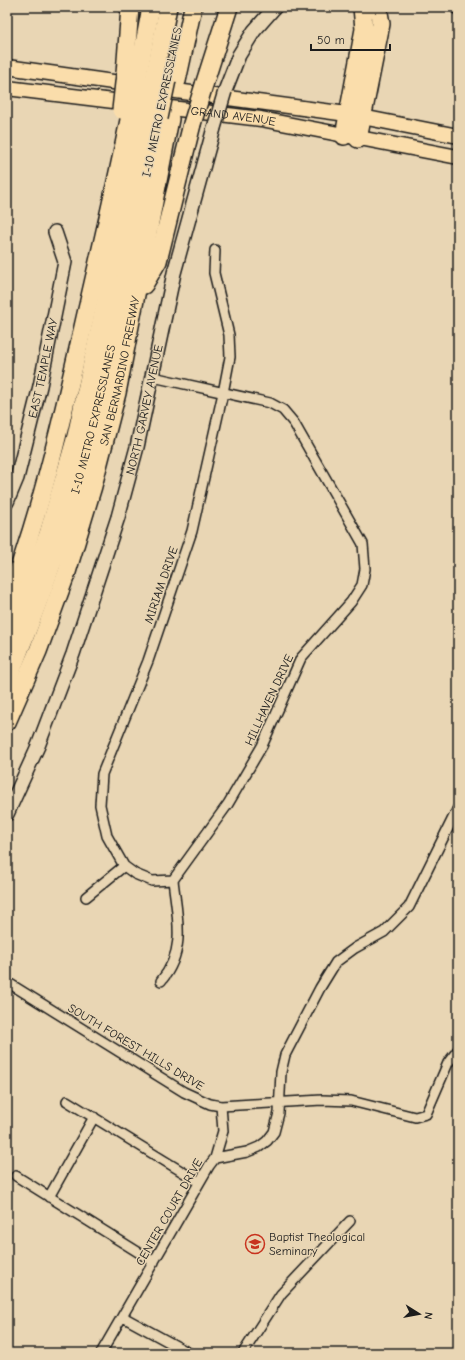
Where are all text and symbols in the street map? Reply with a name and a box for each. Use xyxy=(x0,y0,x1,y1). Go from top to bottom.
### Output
street label: I-10 METRO EXPRESSLANES xyxy=(139,26,185,178)
scale bar xyxy=(311,26,390,52)
text: 50 m xyxy=(317,33,345,47)
street label: GRAND AVENUE xyxy=(190,103,277,129)
street label: SAN BERNARDINO FREEWAY xyxy=(97,294,143,447)
street label: EAST TEMPLE WAY xyxy=(25,316,61,420)
street label: I-10 METRO EXPRESSLANES xyxy=(68,343,118,495)
street label: NORTH GARVEY AVENUE xyxy=(123,343,166,476)
street label: MIRIAM DRIVE xyxy=(141,545,181,625)
street label: HILLHAVEN DRIVE xyxy=(242,652,296,748)
street label: SOUTH FOREST HILLS DRIVE xyxy=(65,1001,207,1093)
street label: CENTER COURT DRIVE xyxy=(133,1156,205,1268)
place label: Baptist Theological Seminary xyxy=(269,1230,365,1258)
school or university icon: Baptist Theological Seminary xyxy=(244,1233,266,1255)
north arrow xyxy=(399,1294,439,1334)
text: N xyxy=(421,1311,435,1321)

